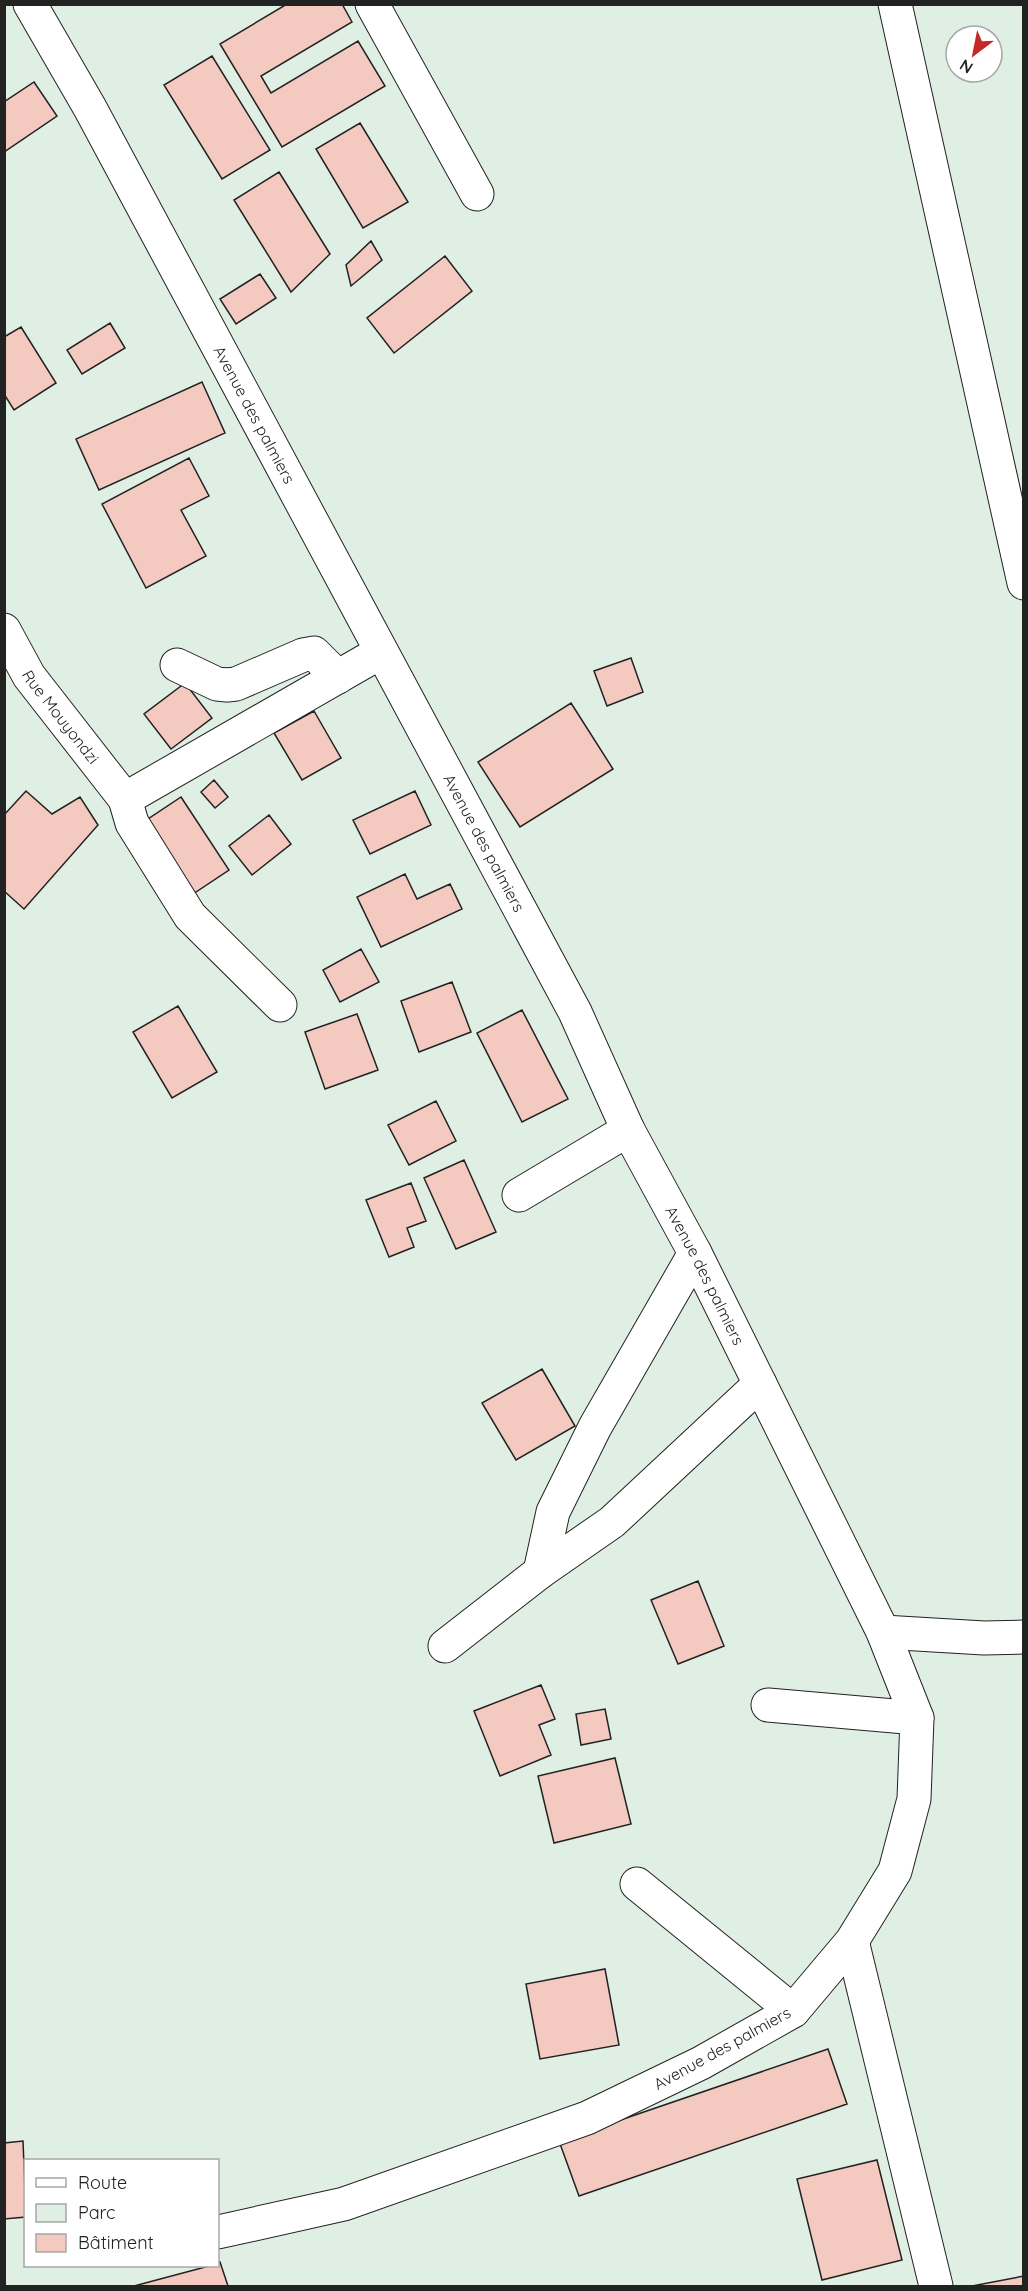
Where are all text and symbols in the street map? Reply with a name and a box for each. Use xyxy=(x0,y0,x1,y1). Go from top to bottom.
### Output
north arrow xyxy=(944,24,1004,84)
text: N xyxy=(956,55,976,78)
street label: Avenue des palmiers xyxy=(209,342,300,487)
street label: Rue Mouyondzi xyxy=(18,667,104,768)
street label: Avenue des palmiers xyxy=(439,770,529,915)
street label: Avenue des palmiers xyxy=(661,1202,749,1348)
street label: Avenue des palmiers xyxy=(650,2002,794,2094)
legend xyxy=(24,2159,219,2267)
text: Route xyxy=(78,2171,127,2194)
text: Parc xyxy=(78,2201,115,2224)
text: Bâtiment xyxy=(78,2231,154,2254)

